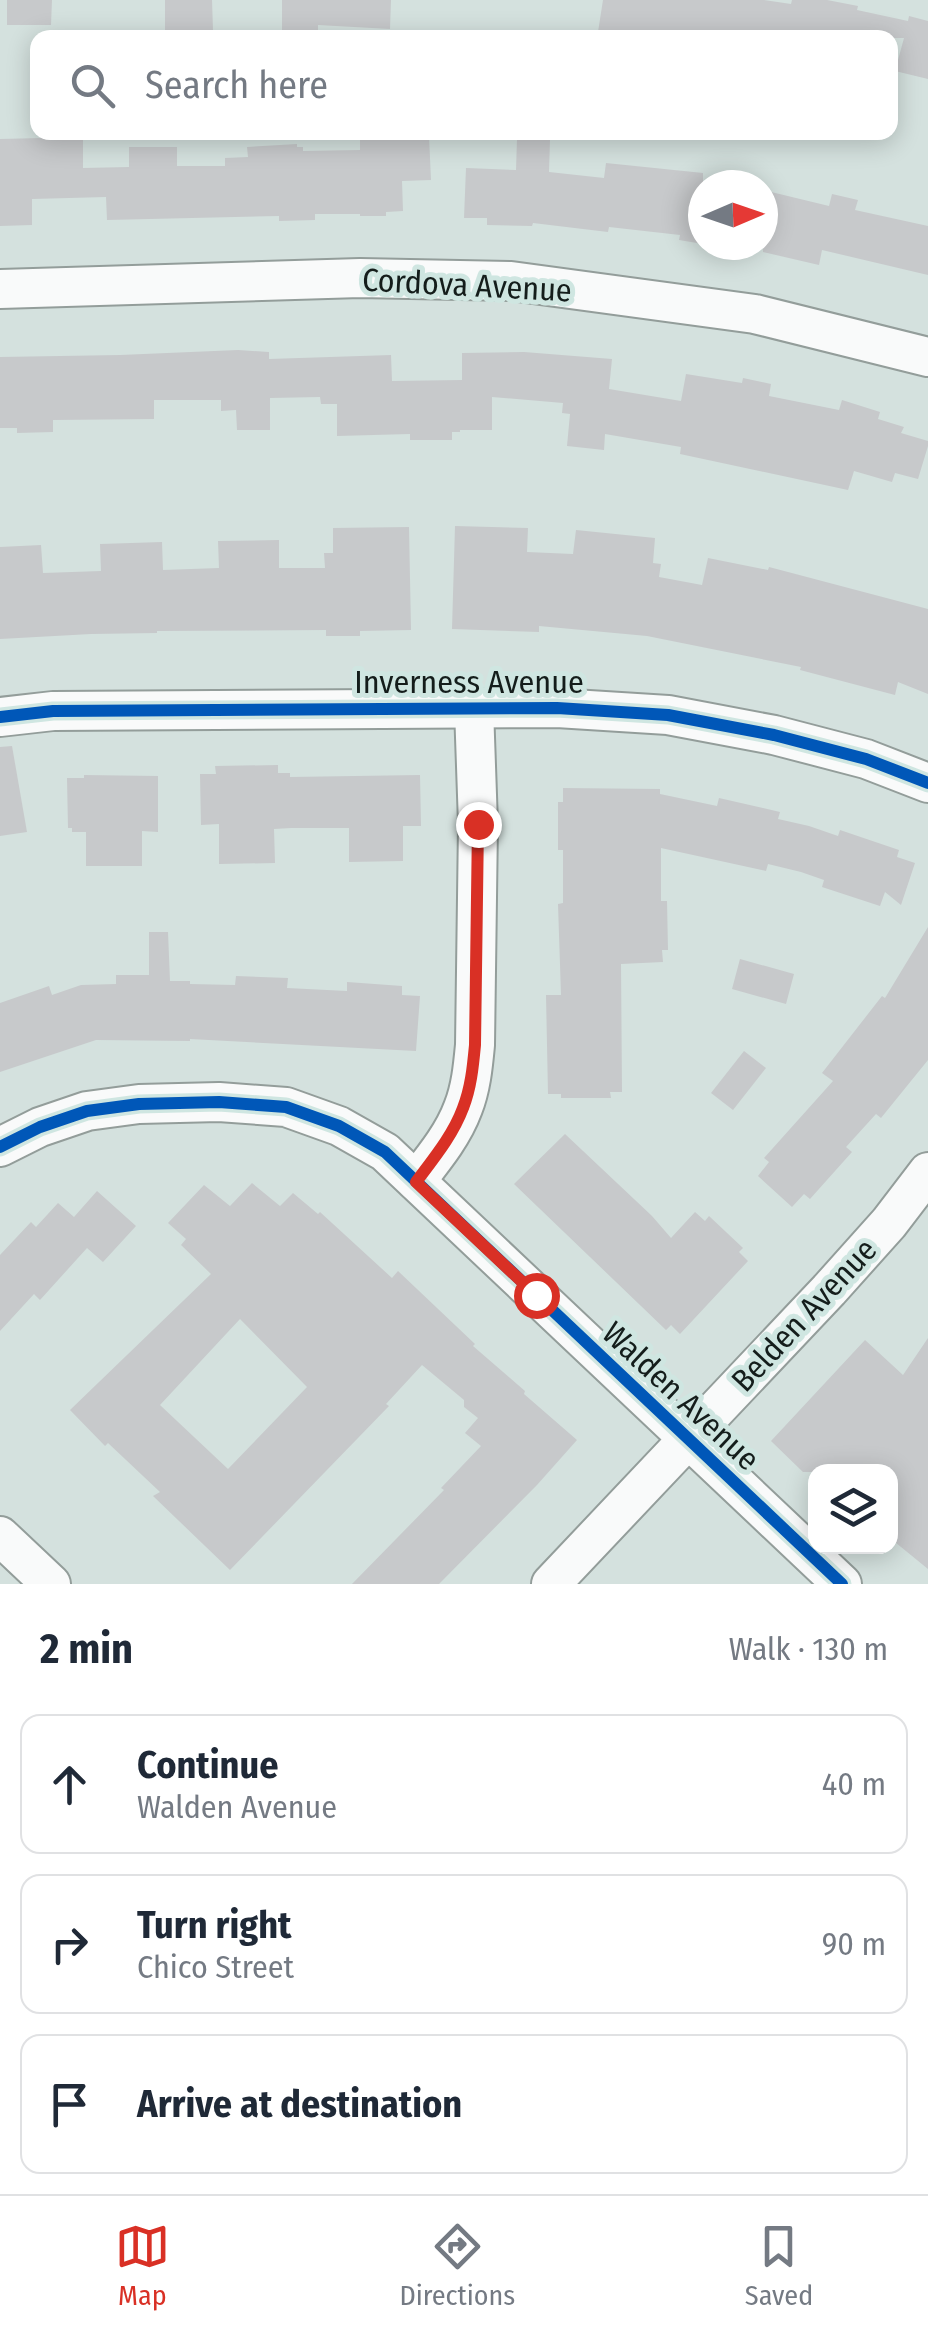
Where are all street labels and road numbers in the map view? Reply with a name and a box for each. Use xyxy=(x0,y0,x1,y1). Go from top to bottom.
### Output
street label: Cordova Avenue xyxy=(361,261,573,309)
street label: Inverness Avenue xyxy=(354,663,584,701)
street label: Belden Avenue xyxy=(724,1231,884,1399)
street label: Walden Avenue xyxy=(595,1314,767,1478)

